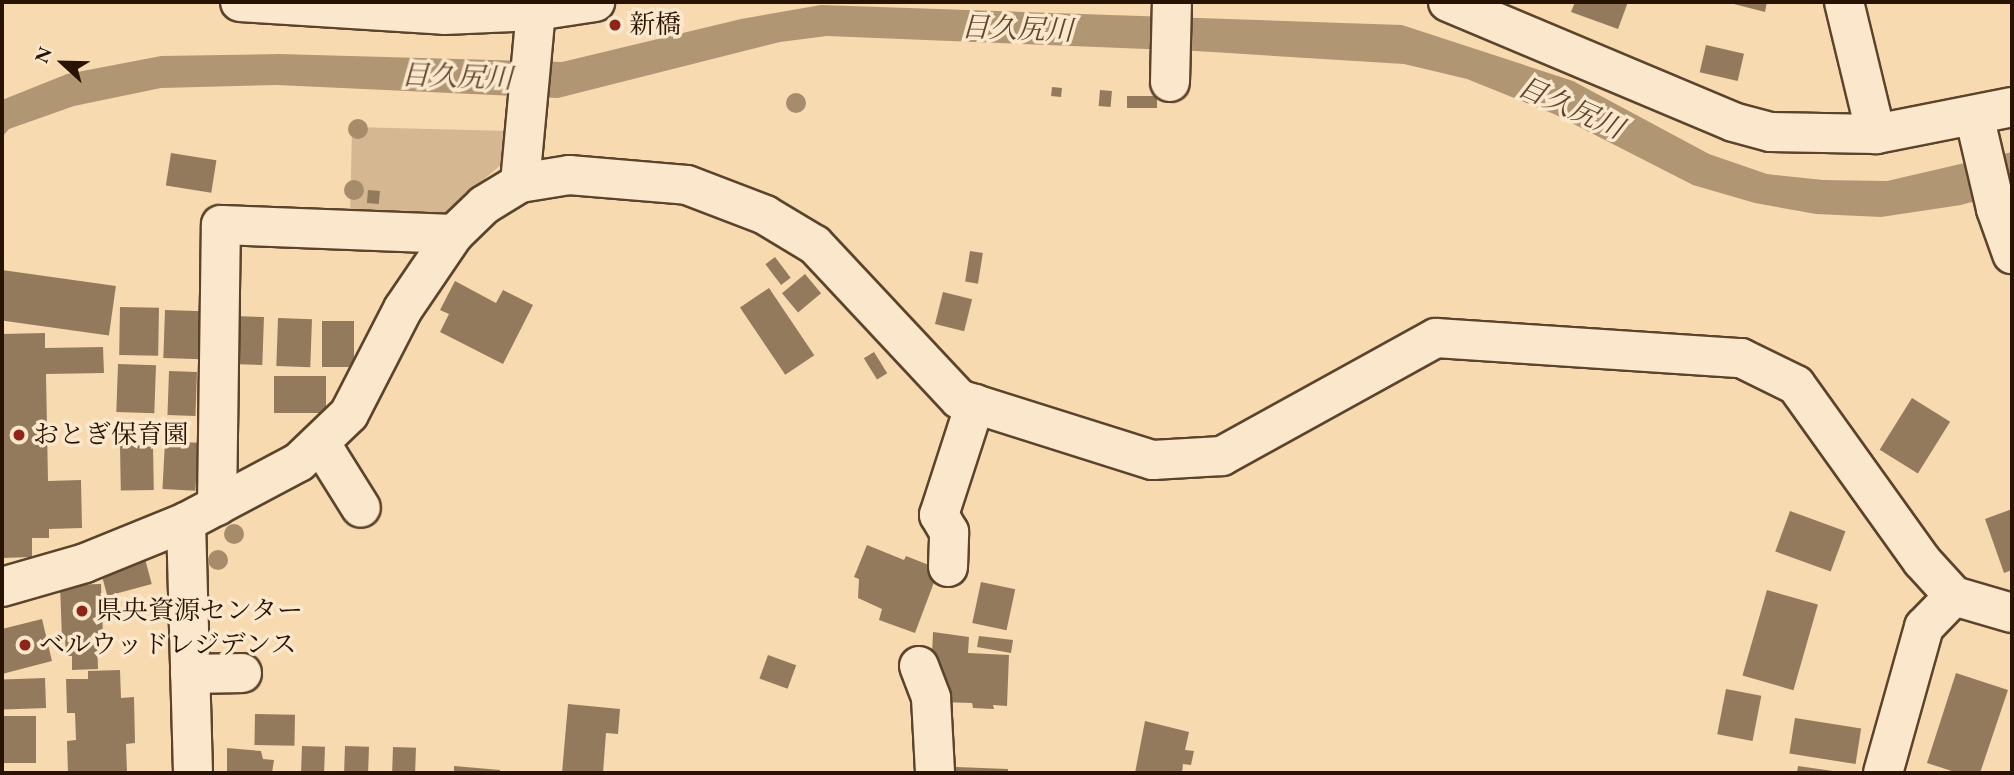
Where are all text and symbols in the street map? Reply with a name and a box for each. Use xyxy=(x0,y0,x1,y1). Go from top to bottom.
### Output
place label: 新橋 xyxy=(629,9,681,41)
water label: 目久尻川 xyxy=(960,9,1074,47)
marker: 新橋 xyxy=(607,17,623,33)
north arrow xyxy=(28,28,98,98)
text: N xyxy=(29,43,58,67)
water label: 目久尻川 xyxy=(400,57,514,95)
water label: 目久尻川 xyxy=(1513,69,1629,145)
place label: おとぎ保育園 xyxy=(33,419,189,451)
marker: おとぎ保育園 xyxy=(11,427,27,443)
place label: 県央資源センター xyxy=(96,595,304,627)
marker: 県央資源センター xyxy=(74,603,90,619)
place label: ベルウッドレジデンス xyxy=(39,629,299,661)
marker: ベルウッドレジデンス xyxy=(17,637,33,653)

